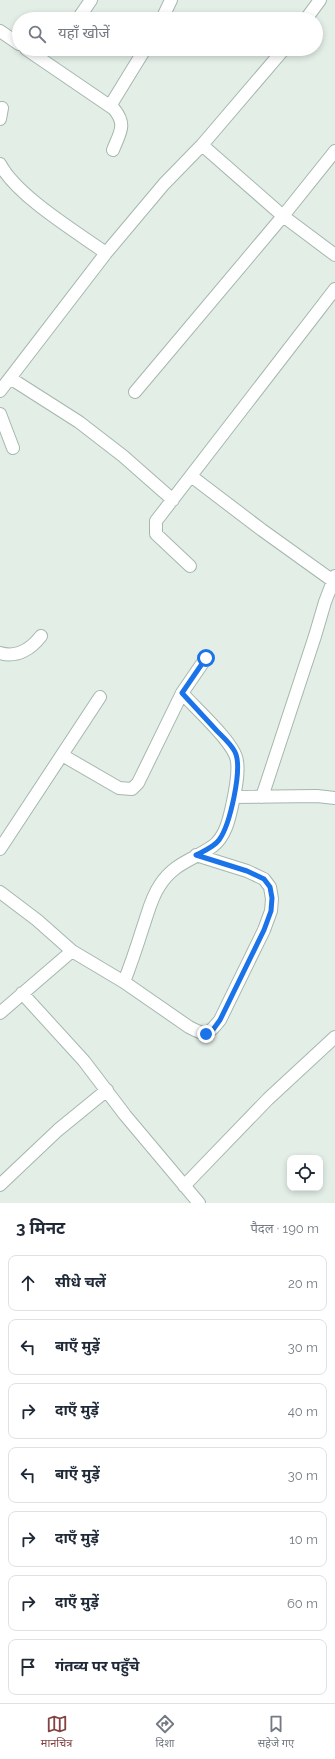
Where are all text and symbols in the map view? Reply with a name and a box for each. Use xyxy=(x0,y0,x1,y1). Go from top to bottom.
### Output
search box xyxy=(12,12,323,56)
icon: search xyxy=(26,23,48,45)
text: यहाँ खोजें xyxy=(58,24,110,42)
route start xyxy=(197,649,215,667)
route end xyxy=(197,1025,215,1043)
map controls xyxy=(287,1155,323,1191)
button: locate xyxy=(287,1155,323,1191)
text: 3 मिनट xyxy=(16,1218,65,1238)
text: पैदल · 190 m xyxy=(250,1221,319,1236)
icon: ahead xyxy=(17,1272,39,1294)
text: सीधे चलें xyxy=(55,1273,106,1291)
text: 20 m xyxy=(288,1276,318,1291)
icon: left xyxy=(17,1336,39,1358)
text: बाएँ मुड़ें xyxy=(55,1337,100,1355)
text: 30 m xyxy=(288,1340,318,1355)
icon: right xyxy=(17,1400,39,1422)
text: दाएँ मुड़ें xyxy=(55,1401,99,1419)
text: 40 m xyxy=(288,1404,318,1419)
icon: left xyxy=(17,1464,39,1486)
text: बाएँ मुड़ें xyxy=(55,1465,100,1483)
text: 30 m xyxy=(288,1468,318,1483)
icon: right xyxy=(17,1528,39,1550)
text: दाएँ मुड़ें xyxy=(55,1529,99,1547)
text: 10 m xyxy=(289,1532,318,1547)
icon: right xyxy=(17,1592,39,1614)
text: दाएँ मुड़ें xyxy=(55,1593,99,1611)
text: 60 m xyxy=(287,1596,318,1611)
icon: arrive xyxy=(17,1656,39,1678)
text: गंतव्य पर पहुँचे xyxy=(55,1657,139,1675)
tab: मानचित्र xyxy=(41,1713,72,1751)
tab: दिशा xyxy=(154,1713,176,1751)
tab: सहेजे गए xyxy=(258,1713,294,1751)

